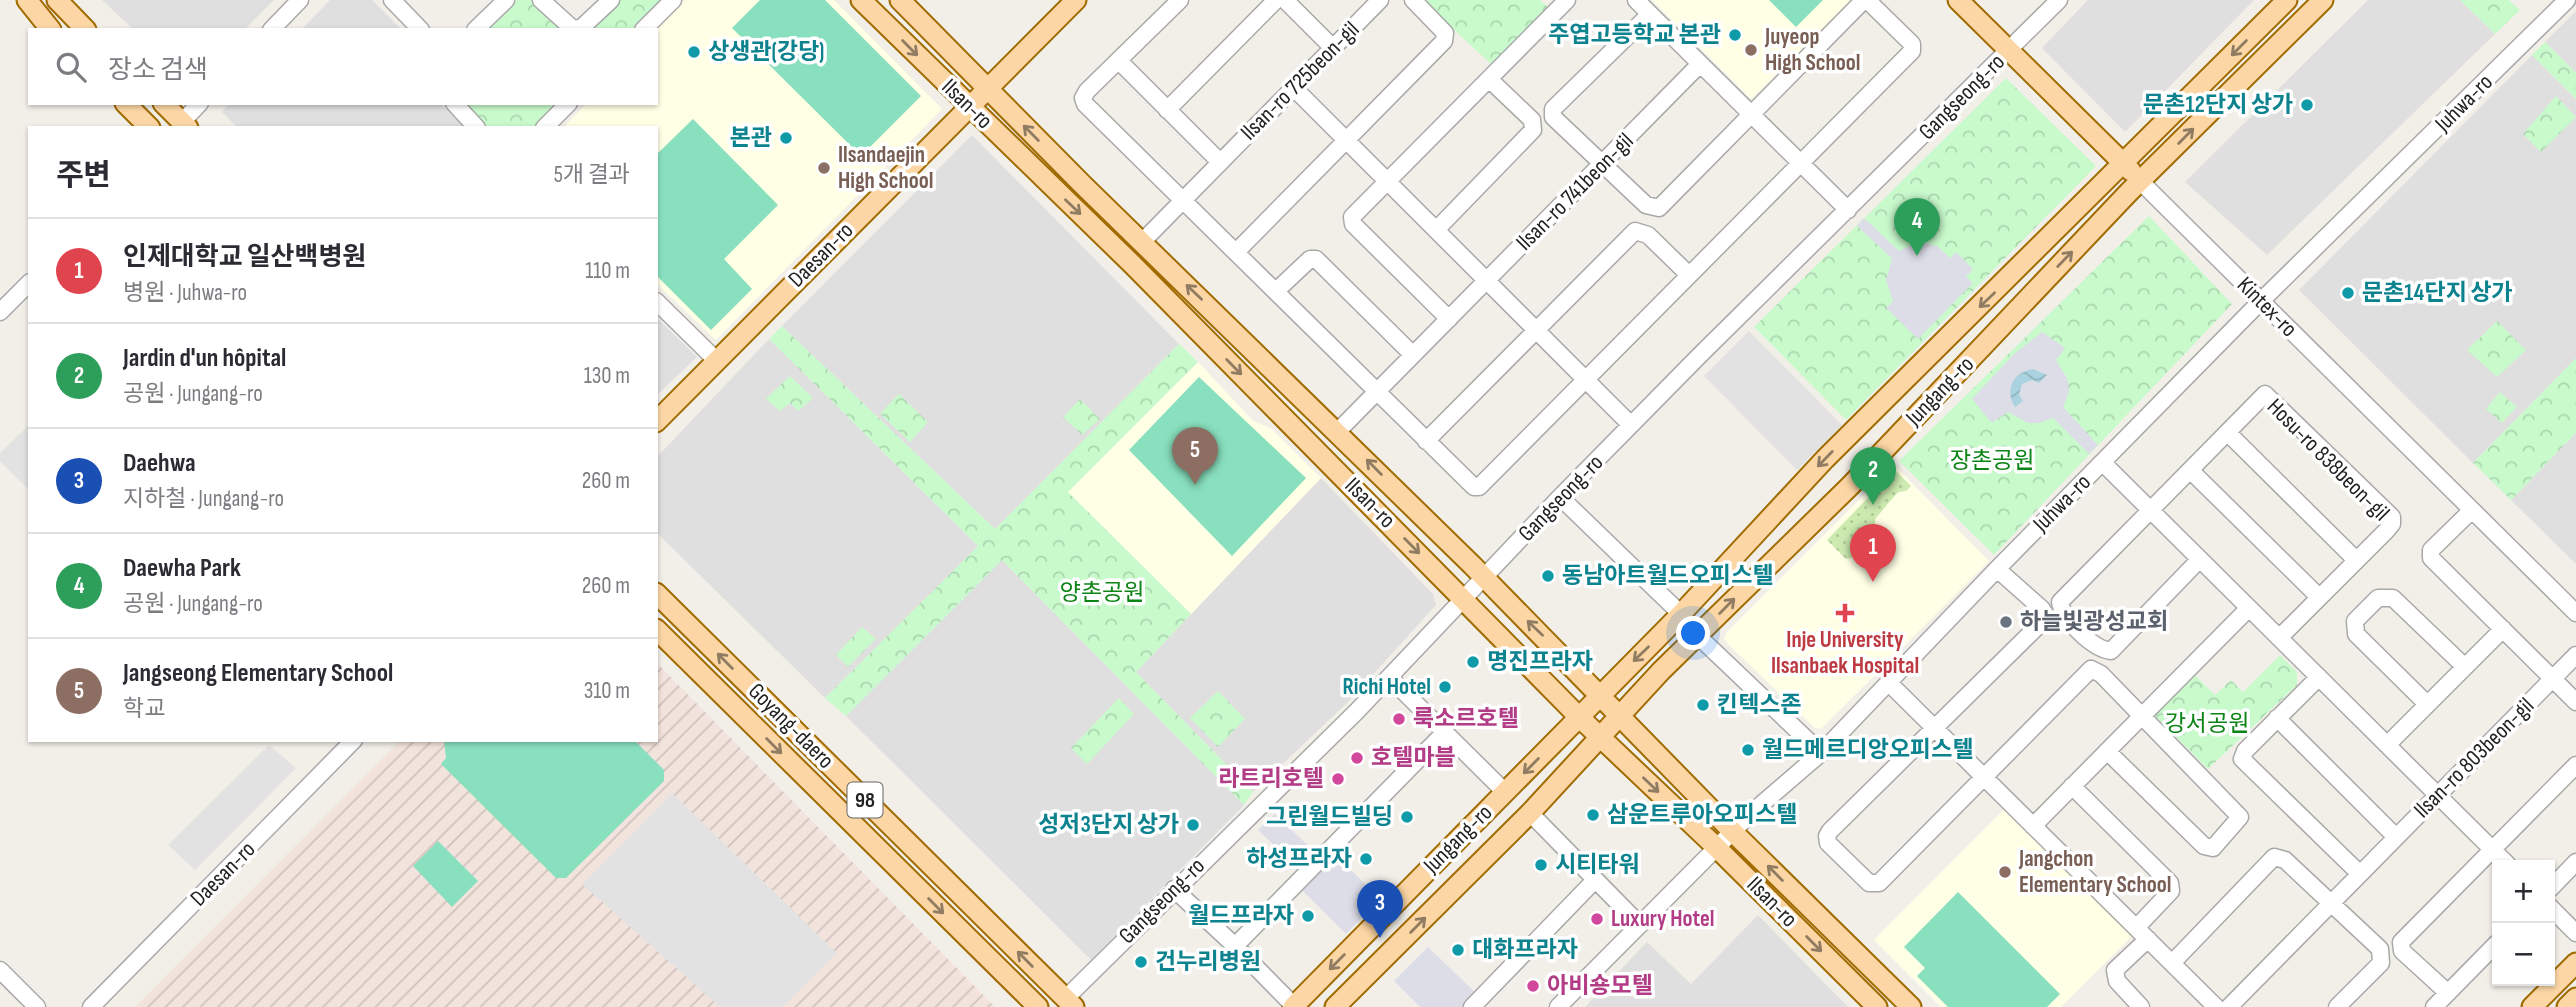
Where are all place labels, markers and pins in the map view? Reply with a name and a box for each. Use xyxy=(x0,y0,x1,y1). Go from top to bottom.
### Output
place label: 주엽고등학교 본관 xyxy=(1548,21,1721,49)
place label: Juyeop High School xyxy=(1764,23,1860,77)
marker: 주엽고등학교 본관 xyxy=(1727,27,1743,43)
place label: 상생관(강당) xyxy=(708,38,824,66)
marker: Juyeop High School xyxy=(1743,42,1759,58)
marker: 상생관(강당) xyxy=(686,44,702,60)
place label: 문촌12단지 상가 xyxy=(2143,91,2293,119)
marker: 문촌12단지 상가 xyxy=(2299,97,2315,113)
place label: 본관 xyxy=(730,124,772,152)
marker: 본관 xyxy=(778,130,794,146)
place label: Ilsandaejin High School xyxy=(838,141,933,195)
marker: Ilsandaejin High School xyxy=(816,160,832,176)
pin: 4 xyxy=(1894,198,1940,256)
place label: 문촌14단지 상가 xyxy=(2362,279,2512,307)
marker: 문촌14단지 상가 xyxy=(2340,285,2356,301)
pin: 5 xyxy=(1172,427,1218,485)
pin: 2 xyxy=(1850,447,1896,505)
pin: 1 xyxy=(1850,524,1896,582)
place label: 동남아트월드오피스텔 xyxy=(1562,562,1774,590)
marker: 동남아트월드오피스텔 xyxy=(1540,568,1556,584)
marker: Inje University Ilsanbaek Hospital xyxy=(1835,603,1855,623)
place label: 하늘빛광성교회 xyxy=(2020,608,2168,636)
marker: 하늘빛광성교회 xyxy=(1998,614,2014,630)
place label: Inje University Ilsanbaek Hospital xyxy=(1771,626,1919,680)
place label: 명진프라자 xyxy=(1487,648,1593,676)
marker: 명진프라자 xyxy=(1465,654,1481,670)
place label: Richi Hotel xyxy=(1343,673,1431,701)
marker: Richi Hotel xyxy=(1437,679,1453,695)
place label: 킨텍스존 xyxy=(1717,691,1802,719)
marker: 킨텍스존 xyxy=(1695,697,1711,713)
place label: 룩소르호텔 xyxy=(1413,705,1519,733)
marker: 룩소르호텔 xyxy=(1391,711,1407,727)
place label: 월드메르디앙오피스텔 xyxy=(1762,736,1974,764)
marker: 월드메르디앙오피스텔 xyxy=(1740,742,1756,758)
place label: 호텔마블 xyxy=(1371,744,1456,772)
marker: 호텔마블 xyxy=(1349,750,1365,766)
place label: 라트리호텔 xyxy=(1218,765,1324,793)
marker: 라트리호텔 xyxy=(1330,771,1346,787)
place label: 삼운트루아오피스텔 xyxy=(1607,801,1797,829)
place label: 그린월드빌딩 xyxy=(1266,803,1393,831)
marker: 삼운트루아오피스텔 xyxy=(1585,807,1601,823)
marker: 그린월드빌딩 xyxy=(1399,809,1415,825)
place label: 성저3단지 상가 xyxy=(1038,811,1179,839)
marker: 성저3단지 상가 xyxy=(1185,817,1201,833)
place label: 하성프라자 xyxy=(1246,845,1352,873)
place label: Jangchon Elementary School xyxy=(2018,845,2171,899)
marker: 하성프라자 xyxy=(1358,851,1374,867)
place label: 시티타워 xyxy=(1555,851,1640,879)
marker: 시티타워 xyxy=(1533,857,1549,873)
marker: Jangchon Elementary School xyxy=(1997,864,2013,880)
pin: 3 xyxy=(1357,880,1403,938)
place label: 월드프라자 xyxy=(1188,902,1294,930)
place label: Luxury Hotel xyxy=(1611,905,1714,933)
marker: 월드프라자 xyxy=(1300,908,1316,924)
marker: Luxury Hotel xyxy=(1589,911,1605,927)
place label: 대화프라자 xyxy=(1472,936,1578,964)
marker: 대화프라자 xyxy=(1450,942,1466,958)
place label: 건누리병원 xyxy=(1155,948,1261,976)
marker: 건누리병원 xyxy=(1133,954,1149,970)
place label: 아비숑모텔 xyxy=(1547,972,1653,1000)
marker: 아비숑모텔 xyxy=(1525,978,1541,994)

